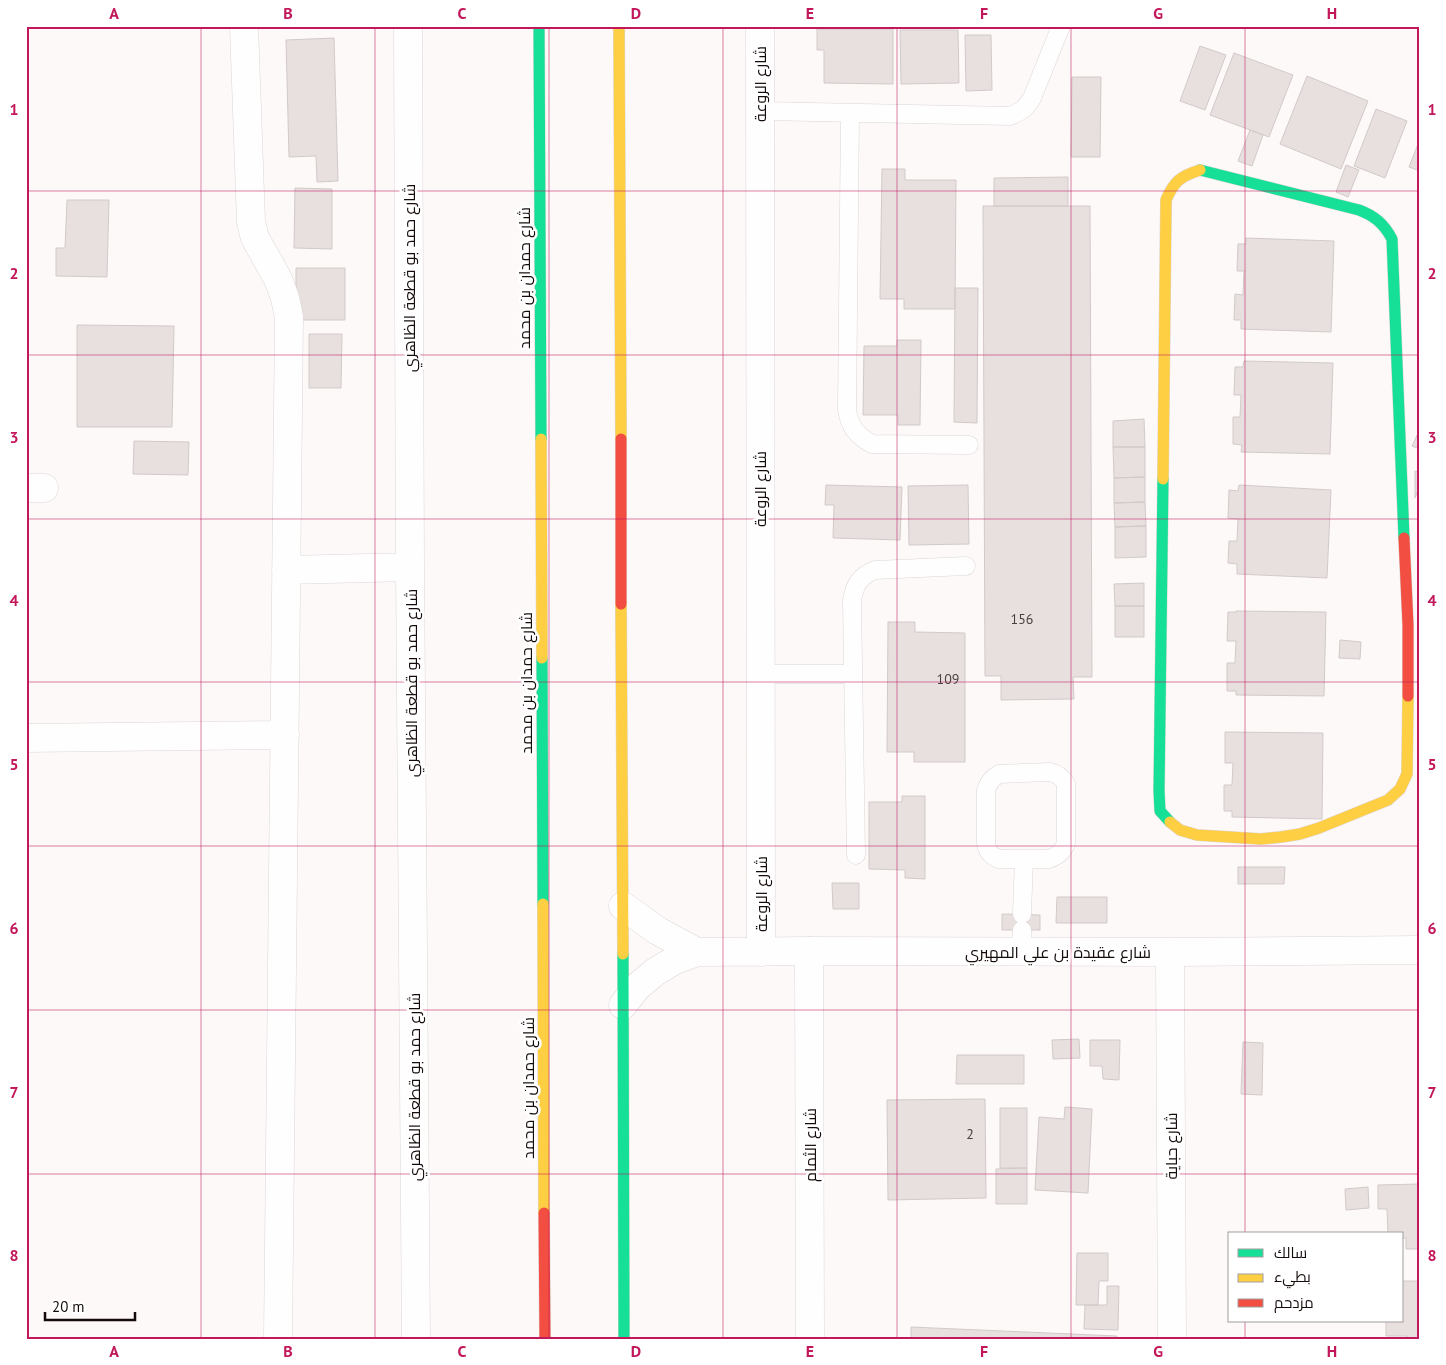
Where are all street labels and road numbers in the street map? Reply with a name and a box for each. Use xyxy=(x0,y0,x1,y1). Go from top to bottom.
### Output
street label: شارع الروعة xyxy=(750,46,772,122)
street label: شارع حمد بو قطعة الظاهري xyxy=(399,184,423,372)
street label: شارع حمدان بن محمد xyxy=(514,207,536,349)
street label: شارع الروعة xyxy=(750,451,772,527)
street label: شارع حمد بو قطعة الظاهري xyxy=(401,589,425,777)
street label: شارع حمدان بن محمد xyxy=(516,612,538,754)
street label: شارع الروعة xyxy=(751,856,773,932)
street label: شارع عقيدة بن علي المهيري xyxy=(965,942,1151,966)
street label: شارع حمد بو قطعة الظاهري xyxy=(404,993,428,1181)
street label: شارع حمدان بن محمد xyxy=(518,1017,540,1159)
street label: شارع الثمام xyxy=(800,1108,822,1182)
street label: شارع حباية xyxy=(1161,1112,1183,1180)

